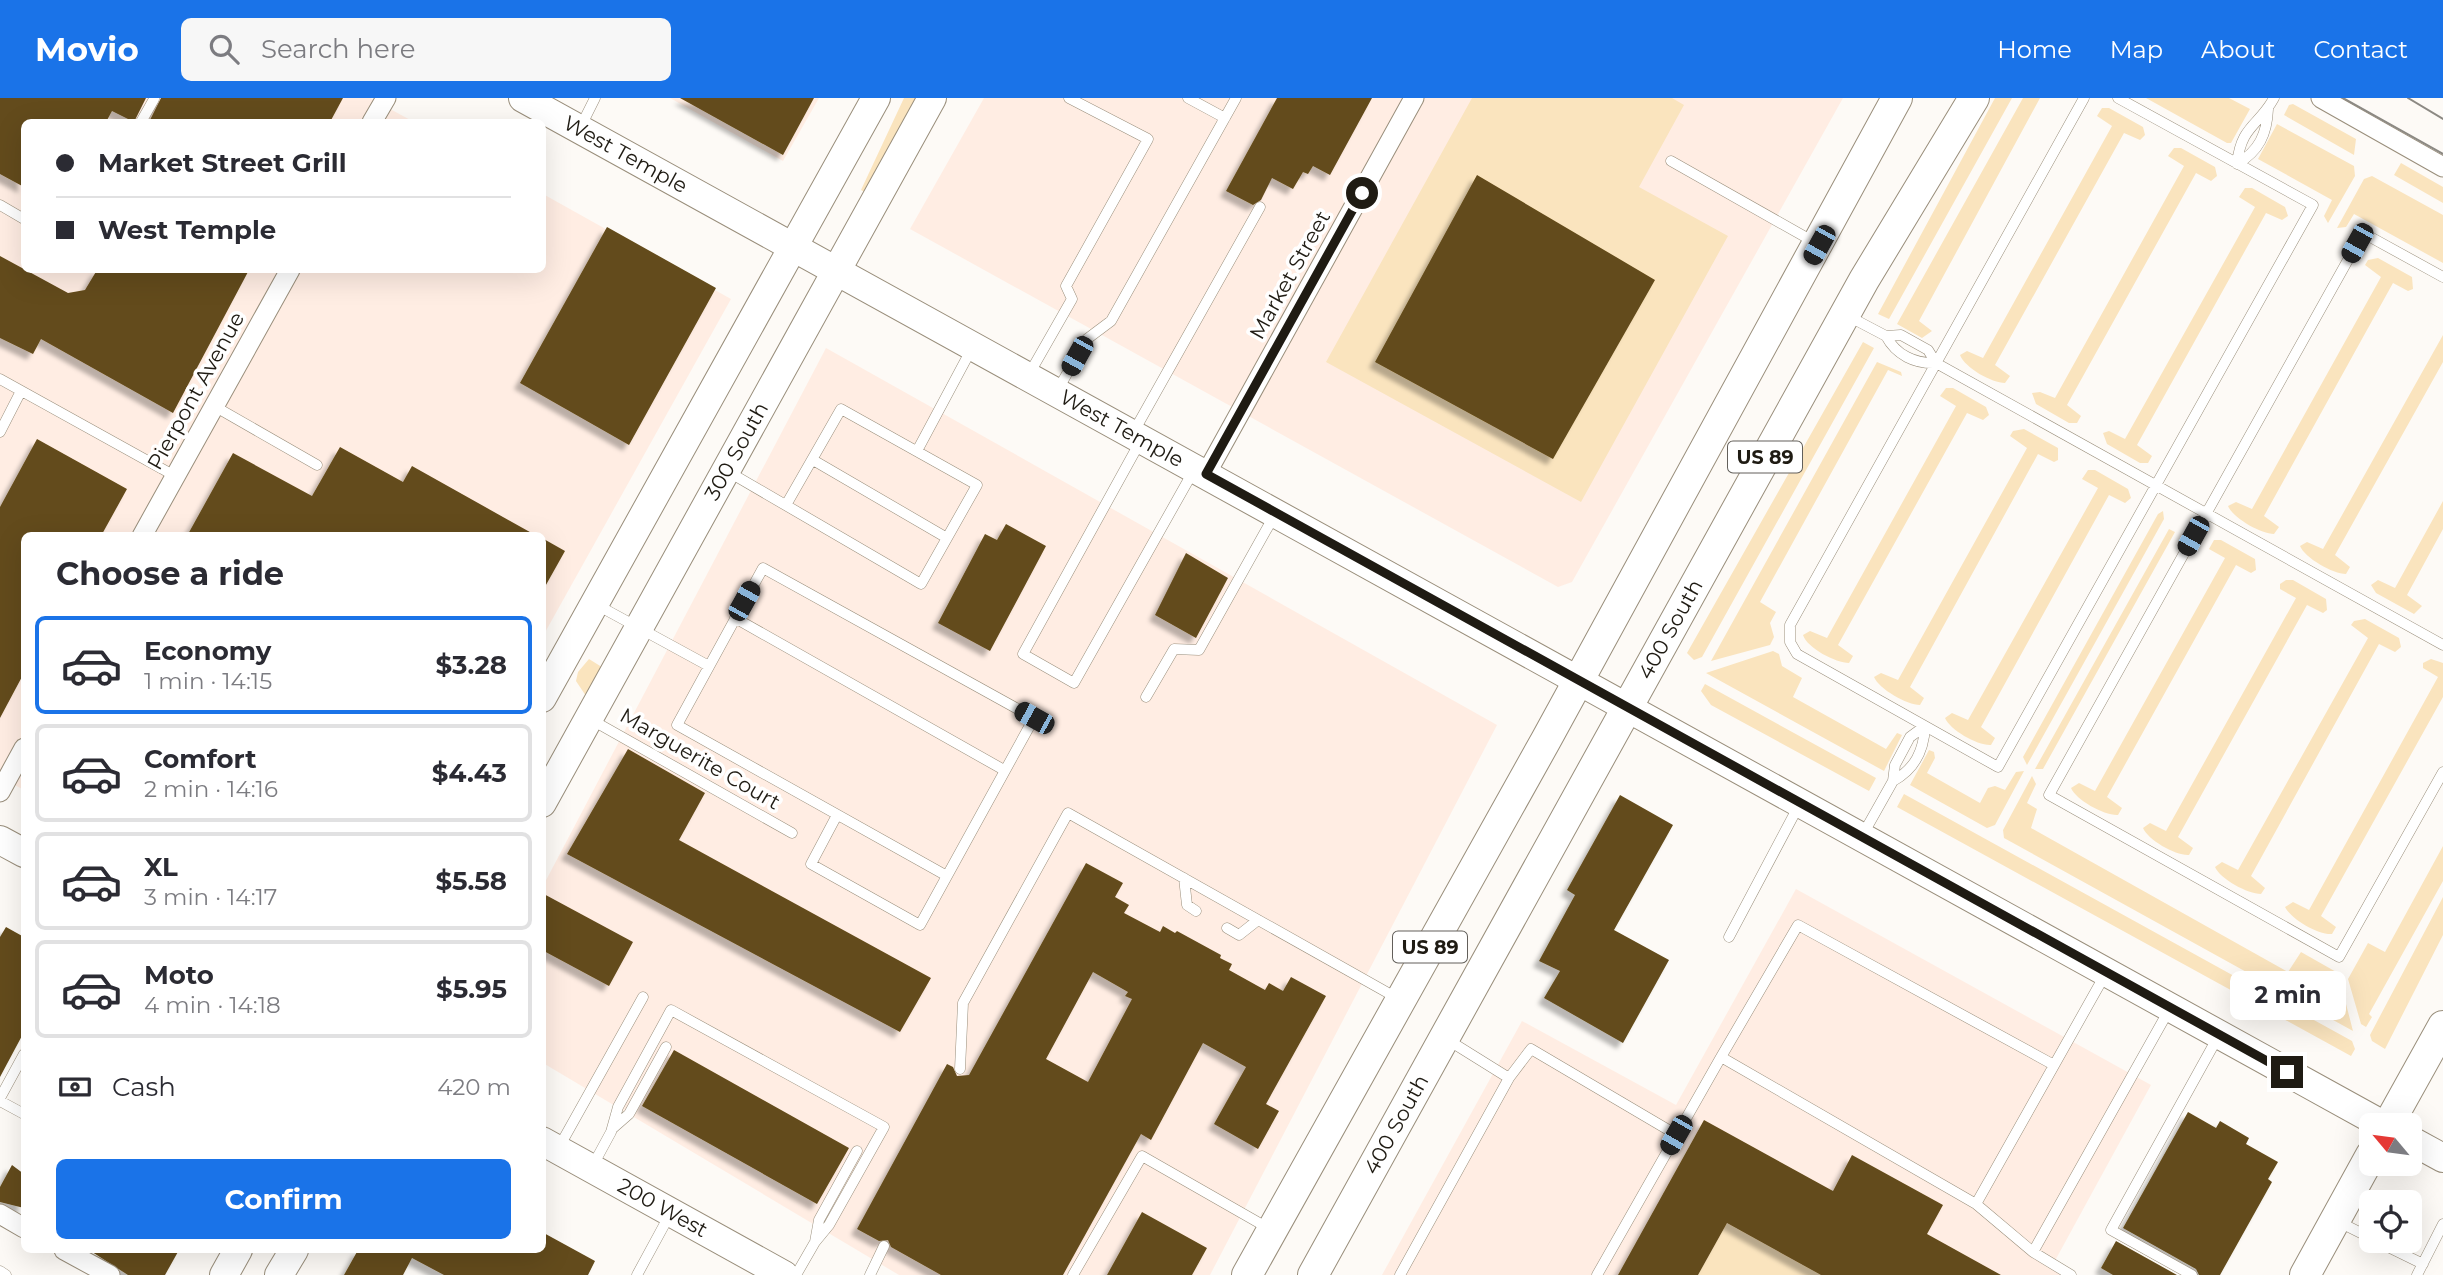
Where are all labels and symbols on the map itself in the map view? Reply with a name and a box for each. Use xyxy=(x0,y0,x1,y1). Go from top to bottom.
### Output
street label: West Temple xyxy=(559,110,692,198)
route start xyxy=(1346,177,1378,209)
street label: Market Street xyxy=(1244,206,1335,343)
car xyxy=(2338,220,2377,266)
car xyxy=(1800,222,1839,268)
street label: Pierpont Avenue xyxy=(142,307,249,474)
car xyxy=(1058,333,1097,379)
street label: West Temple xyxy=(1056,384,1188,472)
street label: 300 South xyxy=(699,398,773,504)
road number: US 89 xyxy=(1728,442,1802,472)
car xyxy=(2174,513,2213,559)
street label: 400 South xyxy=(1632,575,1708,683)
car xyxy=(725,578,764,624)
car xyxy=(1011,699,1058,737)
street label: Marguerite Court xyxy=(616,703,785,815)
road number: US 89 xyxy=(1393,932,1467,962)
callout: 2 min xyxy=(2229,970,2345,1020)
route end xyxy=(2271,1056,2303,1088)
street label: 400 South xyxy=(1358,1070,1434,1179)
car xyxy=(1657,1112,1696,1158)
north arrow xyxy=(2359,1113,2422,1176)
street label: 200 West xyxy=(614,1173,712,1242)

